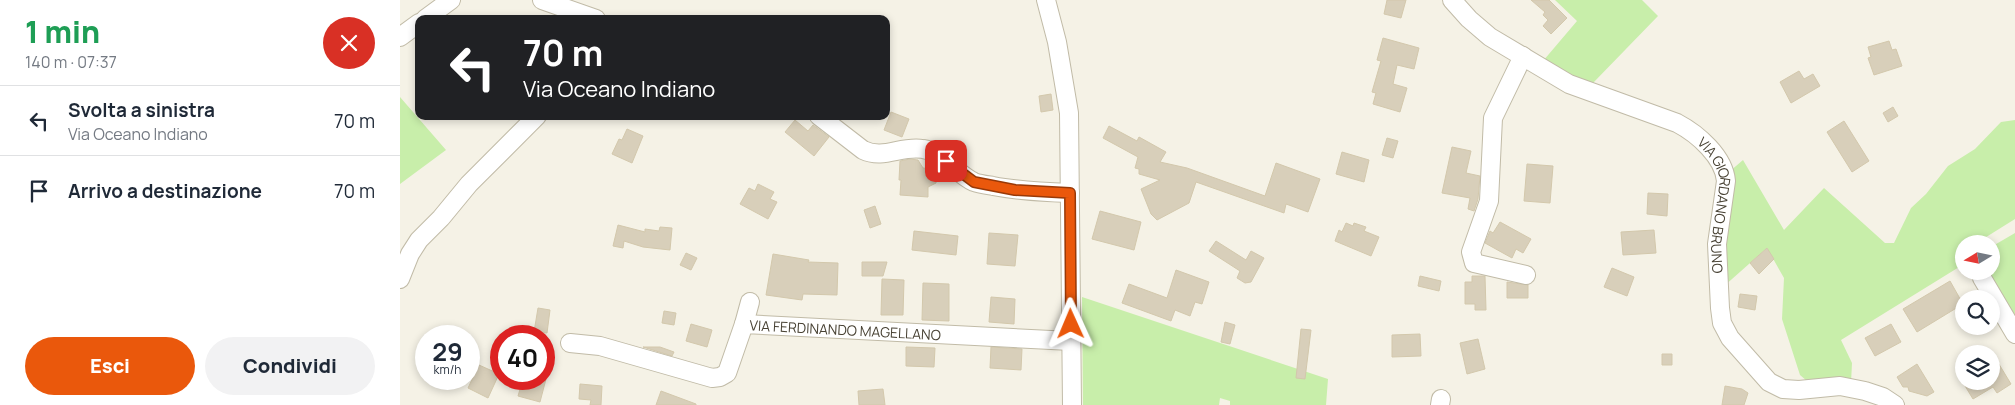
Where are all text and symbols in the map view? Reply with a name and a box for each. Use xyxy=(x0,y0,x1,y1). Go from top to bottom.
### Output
text: 1 min xyxy=(25,11,100,52)
button: close xyxy=(323,17,375,69)
text: 70 m xyxy=(523,29,603,77)
icon: left xyxy=(440,35,505,100)
text: 140 m · 07:37 xyxy=(25,51,117,73)
text: Via Oceano Indiano xyxy=(523,74,715,104)
text: Svolta a sinistra xyxy=(68,97,215,123)
icon: left xyxy=(25,107,53,135)
text: 70 m xyxy=(334,108,375,134)
text: Via Oceano Indiano xyxy=(68,123,208,145)
street label: VIA GIORDANO BRUNO xyxy=(1694,132,1736,274)
pin xyxy=(925,140,967,182)
icon: arrive xyxy=(932,147,960,175)
icon: arrive xyxy=(25,177,53,205)
text: Arrivo a destinazione xyxy=(68,178,262,204)
text: 70 m xyxy=(334,178,375,204)
north arrow xyxy=(1955,235,2000,280)
map controls xyxy=(1955,235,2000,390)
button: search xyxy=(1955,290,2000,335)
position arrow xyxy=(1044,297,1096,349)
street label: VIA FERDINANDO MAGELLANO xyxy=(749,315,941,344)
speed limit sign: 40 xyxy=(490,325,555,390)
text: 29 xyxy=(432,334,463,369)
button: Esci xyxy=(25,337,195,395)
button: Condividi xyxy=(205,337,375,395)
button: layers xyxy=(1955,345,2000,390)
text: km/h xyxy=(434,361,461,378)

